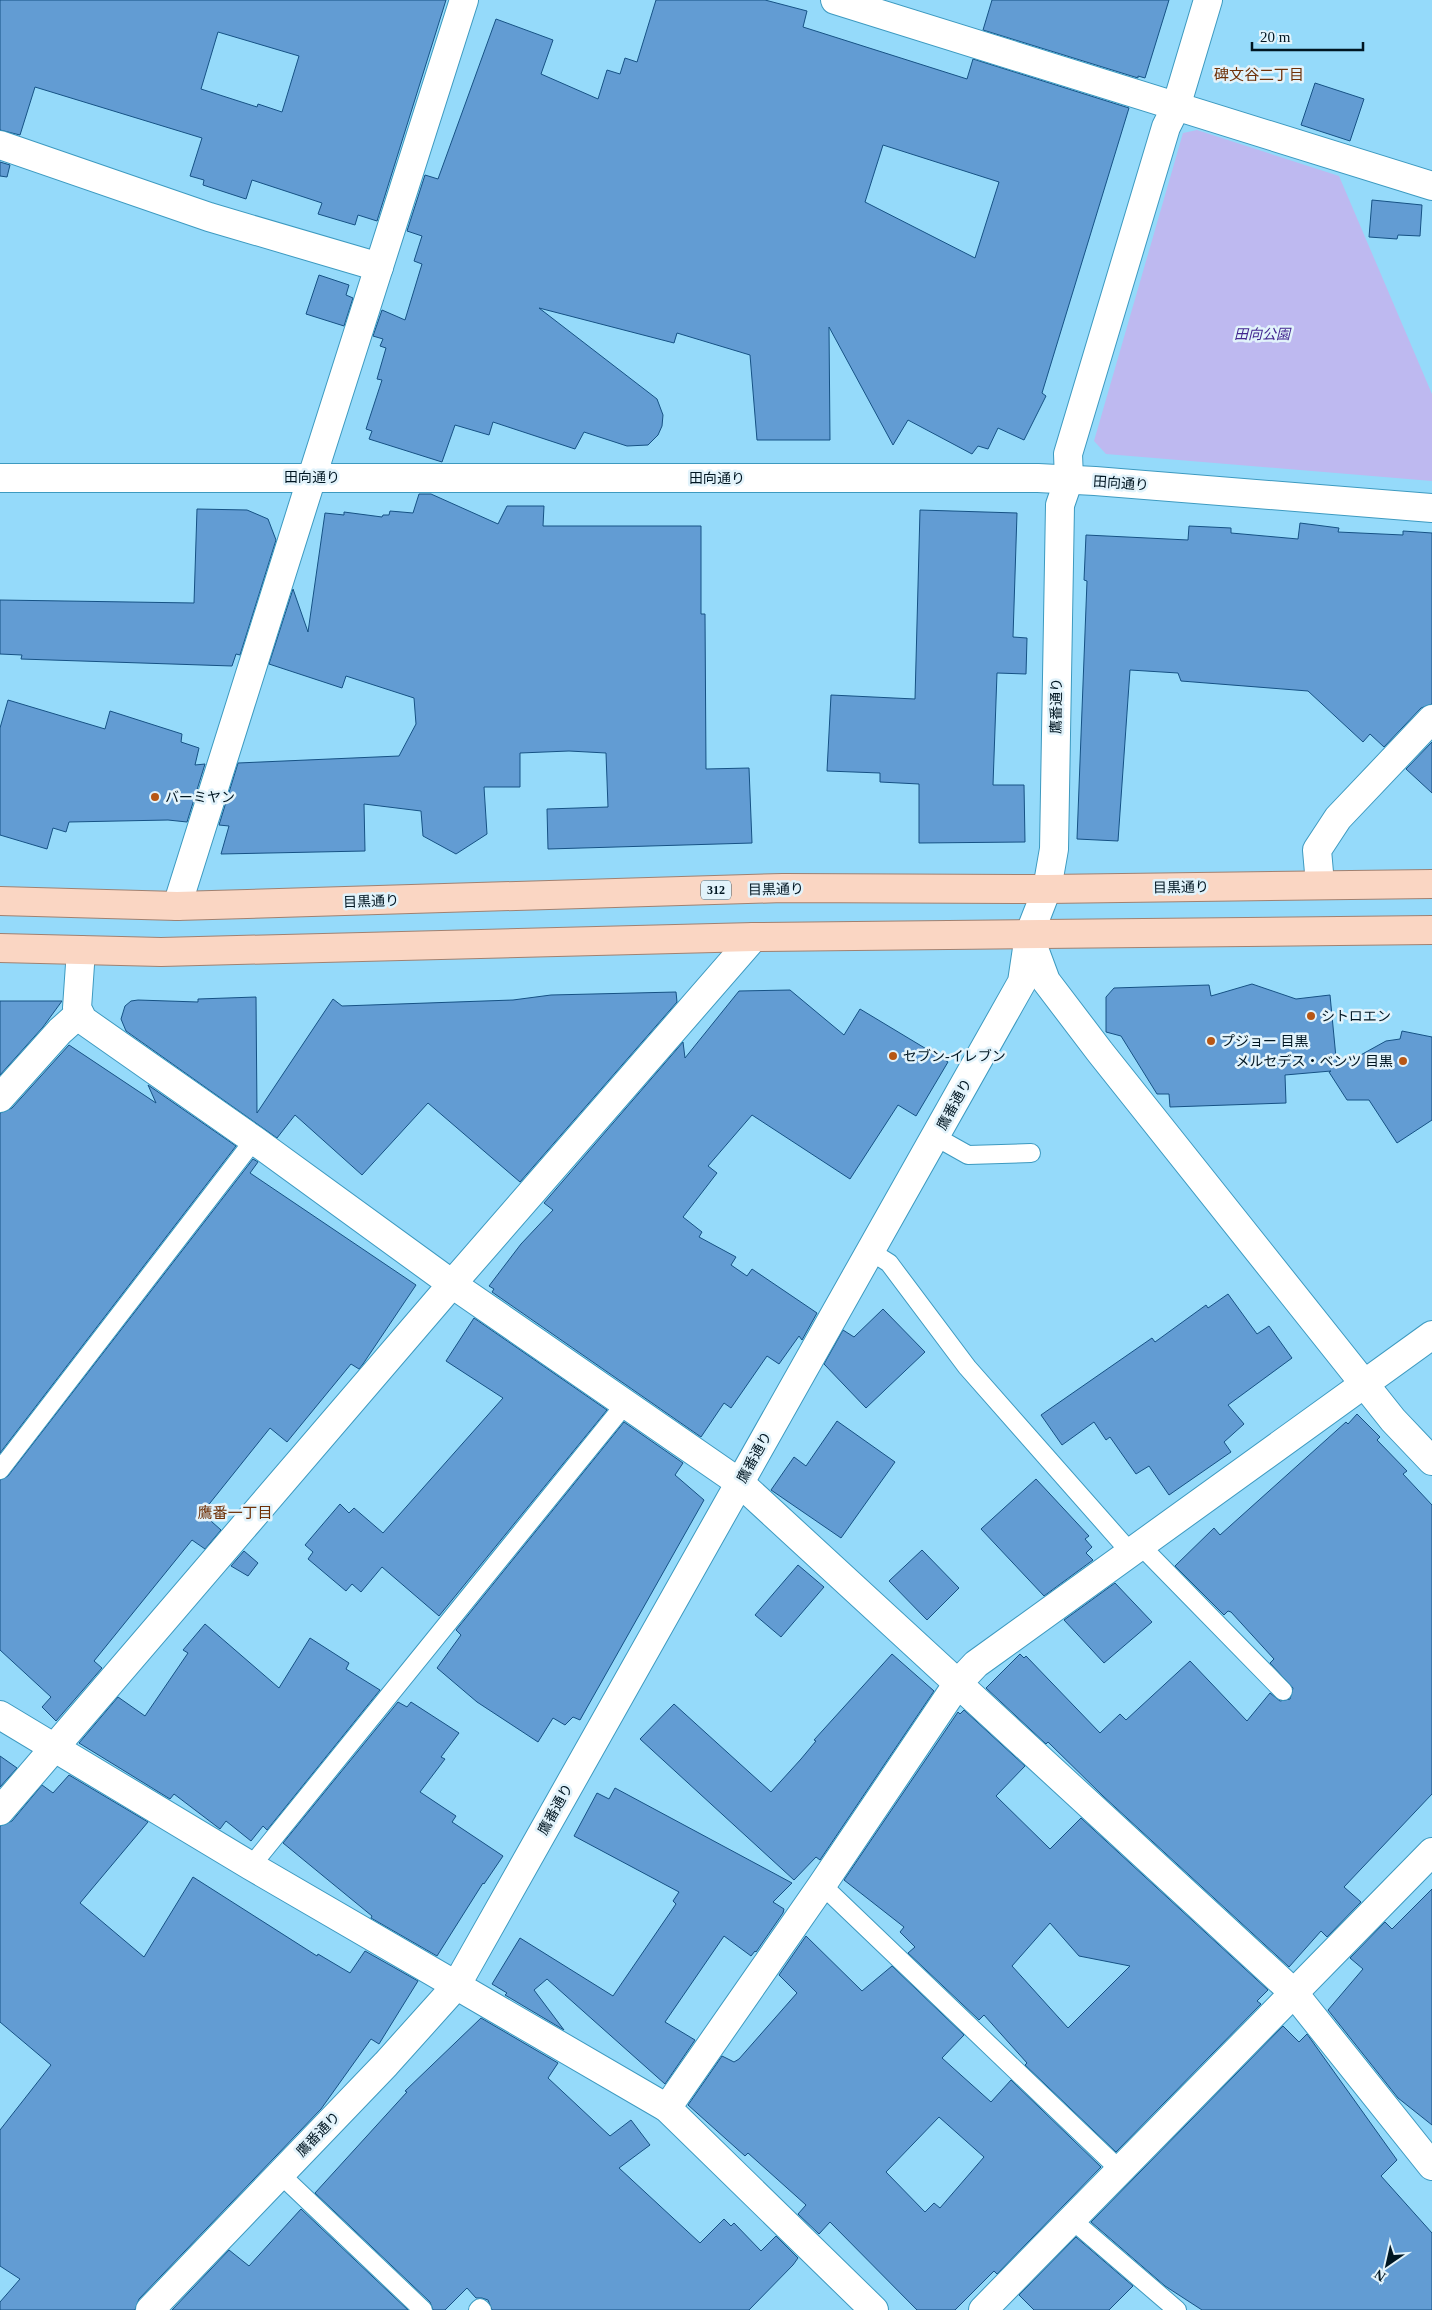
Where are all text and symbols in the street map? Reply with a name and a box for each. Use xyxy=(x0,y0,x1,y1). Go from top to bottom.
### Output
scale bar xyxy=(1252,20,1363,52)
text: 20 m xyxy=(1260,29,1291,45)
district label: 碑文谷二丁目 xyxy=(1214,67,1304,83)
park label: 田向公園 xyxy=(1234,327,1292,342)
street label: 田向通り xyxy=(284,470,340,485)
street label: 田向通り xyxy=(689,471,745,486)
street label: 田向通り xyxy=(1093,474,1149,493)
street label: 鷹番通り xyxy=(1049,678,1064,734)
place label: バーミヤン xyxy=(165,790,235,805)
marker: バーミヤン xyxy=(149,791,161,803)
road number: 312 xyxy=(701,880,731,900)
street label: 目黒通り xyxy=(1153,880,1209,895)
street label: 目黒通り xyxy=(748,882,804,897)
street label: 目黒通り xyxy=(343,893,399,910)
place label: シトロエン xyxy=(1321,1009,1391,1024)
marker: シトロエン xyxy=(1305,1010,1317,1022)
place label: プジョー 目黒 xyxy=(1221,1034,1309,1049)
marker: プジョー 目黒 xyxy=(1205,1035,1217,1047)
place label: セブン-イレブン xyxy=(903,1048,1006,1064)
marker: セブン-イレブン xyxy=(887,1050,899,1062)
place label: メルセデス・ベンツ 目黒 xyxy=(1236,1054,1393,1069)
marker: メルセデス・ベンツ 目黒 xyxy=(1397,1055,1409,1067)
street label: 鷹番通り xyxy=(934,1076,975,1132)
street label: 鷹番通り xyxy=(734,1429,775,1485)
district label: 鷹番一丁目 xyxy=(197,1505,273,1521)
street label: 鷹番通り xyxy=(535,1781,576,1837)
street label: 鷹番通り xyxy=(294,2109,343,2160)
north arrow xyxy=(1362,2240,1412,2290)
text: N xyxy=(1372,2266,1388,2284)

